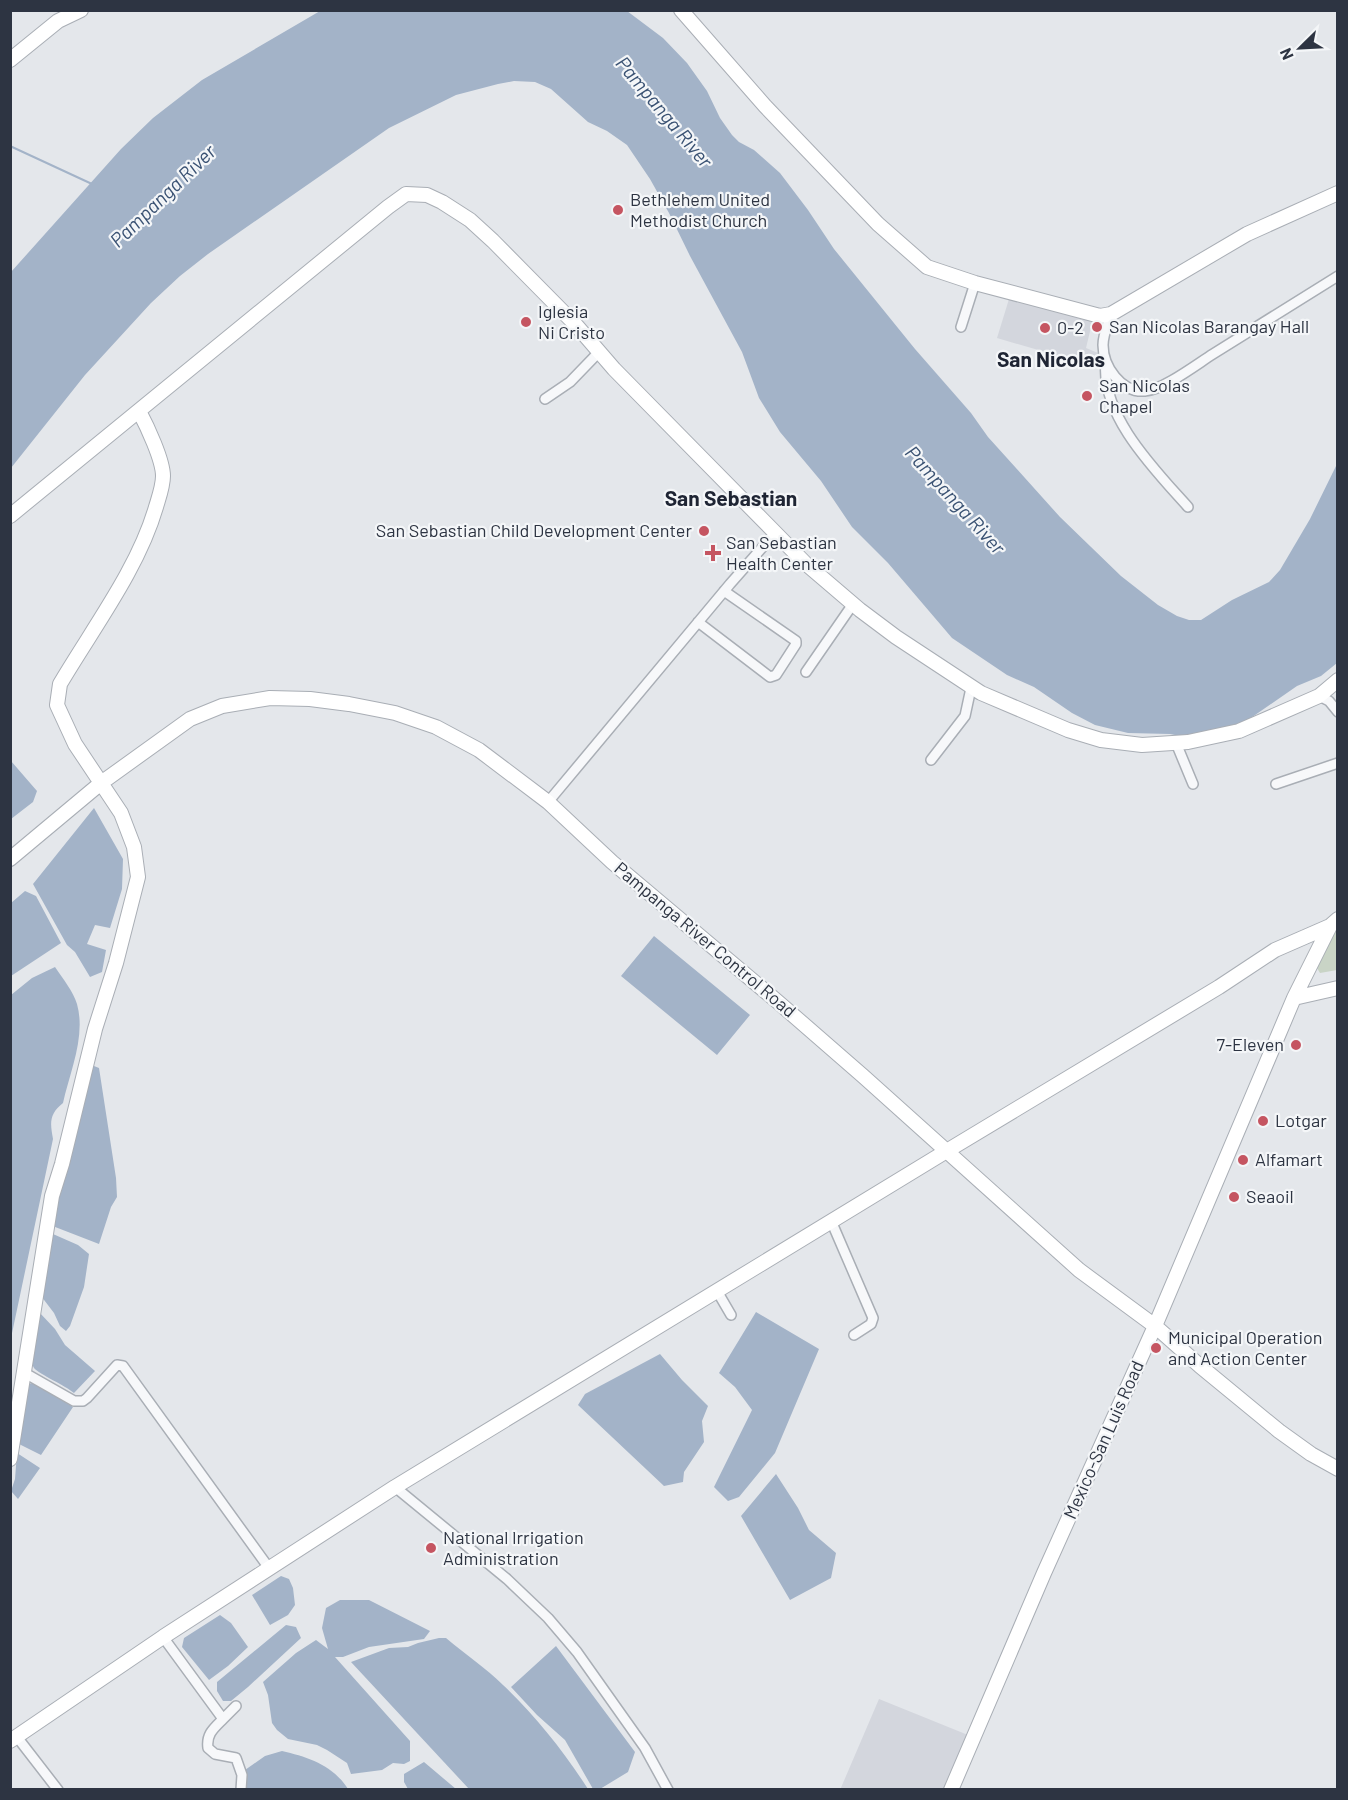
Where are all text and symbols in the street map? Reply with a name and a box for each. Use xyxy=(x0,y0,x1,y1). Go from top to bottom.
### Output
north arrow xyxy=(1270,18,1330,78)
text: N xyxy=(1275,46,1297,63)
water label: Pampanga River xyxy=(611,51,719,173)
water label: Pampanga River xyxy=(104,138,221,252)
place label: Bethlehem United Methodist Church xyxy=(630,188,770,231)
marker: Bethlehem United Methodist Church xyxy=(611,203,625,217)
place label: Iglesia Ni Cristo xyxy=(538,300,605,343)
marker: Iglesia Ni Cristo xyxy=(519,315,533,329)
place label: San Nicolas Barangay Hall xyxy=(1109,315,1309,337)
place label: 0-2 xyxy=(1057,316,1084,338)
marker: San Nicolas Barangay Hall xyxy=(1090,320,1104,334)
marker: 0-2 xyxy=(1038,321,1052,335)
district label: San Nicolas xyxy=(997,346,1105,371)
place label: San Nicolas Chapel xyxy=(1099,374,1190,417)
marker: San Nicolas Chapel xyxy=(1080,389,1094,403)
water label: Pampanga River xyxy=(901,440,1011,559)
district label: San Sebastian xyxy=(665,485,797,510)
place label: San Sebastian Child Development Center xyxy=(376,519,692,541)
marker: San Sebastian Child Development Center xyxy=(697,524,711,538)
place label: San Sebastian Health Center xyxy=(726,531,837,574)
marker: San Sebastian Health Center xyxy=(704,544,722,562)
street label: Pampanga River Control Road xyxy=(610,857,801,1022)
place label: 7-Eleven xyxy=(1216,1033,1284,1055)
marker: 7-Eleven xyxy=(1289,1038,1303,1052)
place label: Lotgar xyxy=(1275,1109,1327,1131)
marker: Lotgar xyxy=(1256,1114,1270,1128)
place label: Alfamart xyxy=(1255,1148,1323,1170)
marker: Alfamart xyxy=(1236,1153,1250,1167)
place label: Seaoil xyxy=(1246,1185,1294,1207)
marker: Seaoil xyxy=(1227,1190,1241,1204)
place label: Municipal Operation and Action Center xyxy=(1168,1326,1323,1369)
marker: Municipal Operation and Action Center xyxy=(1149,1341,1163,1355)
street label: Mexico-San Luis Road xyxy=(1058,1357,1148,1522)
place label: National Irrigation Administration xyxy=(443,1526,584,1569)
marker: National Irrigation Administration xyxy=(424,1541,438,1555)

